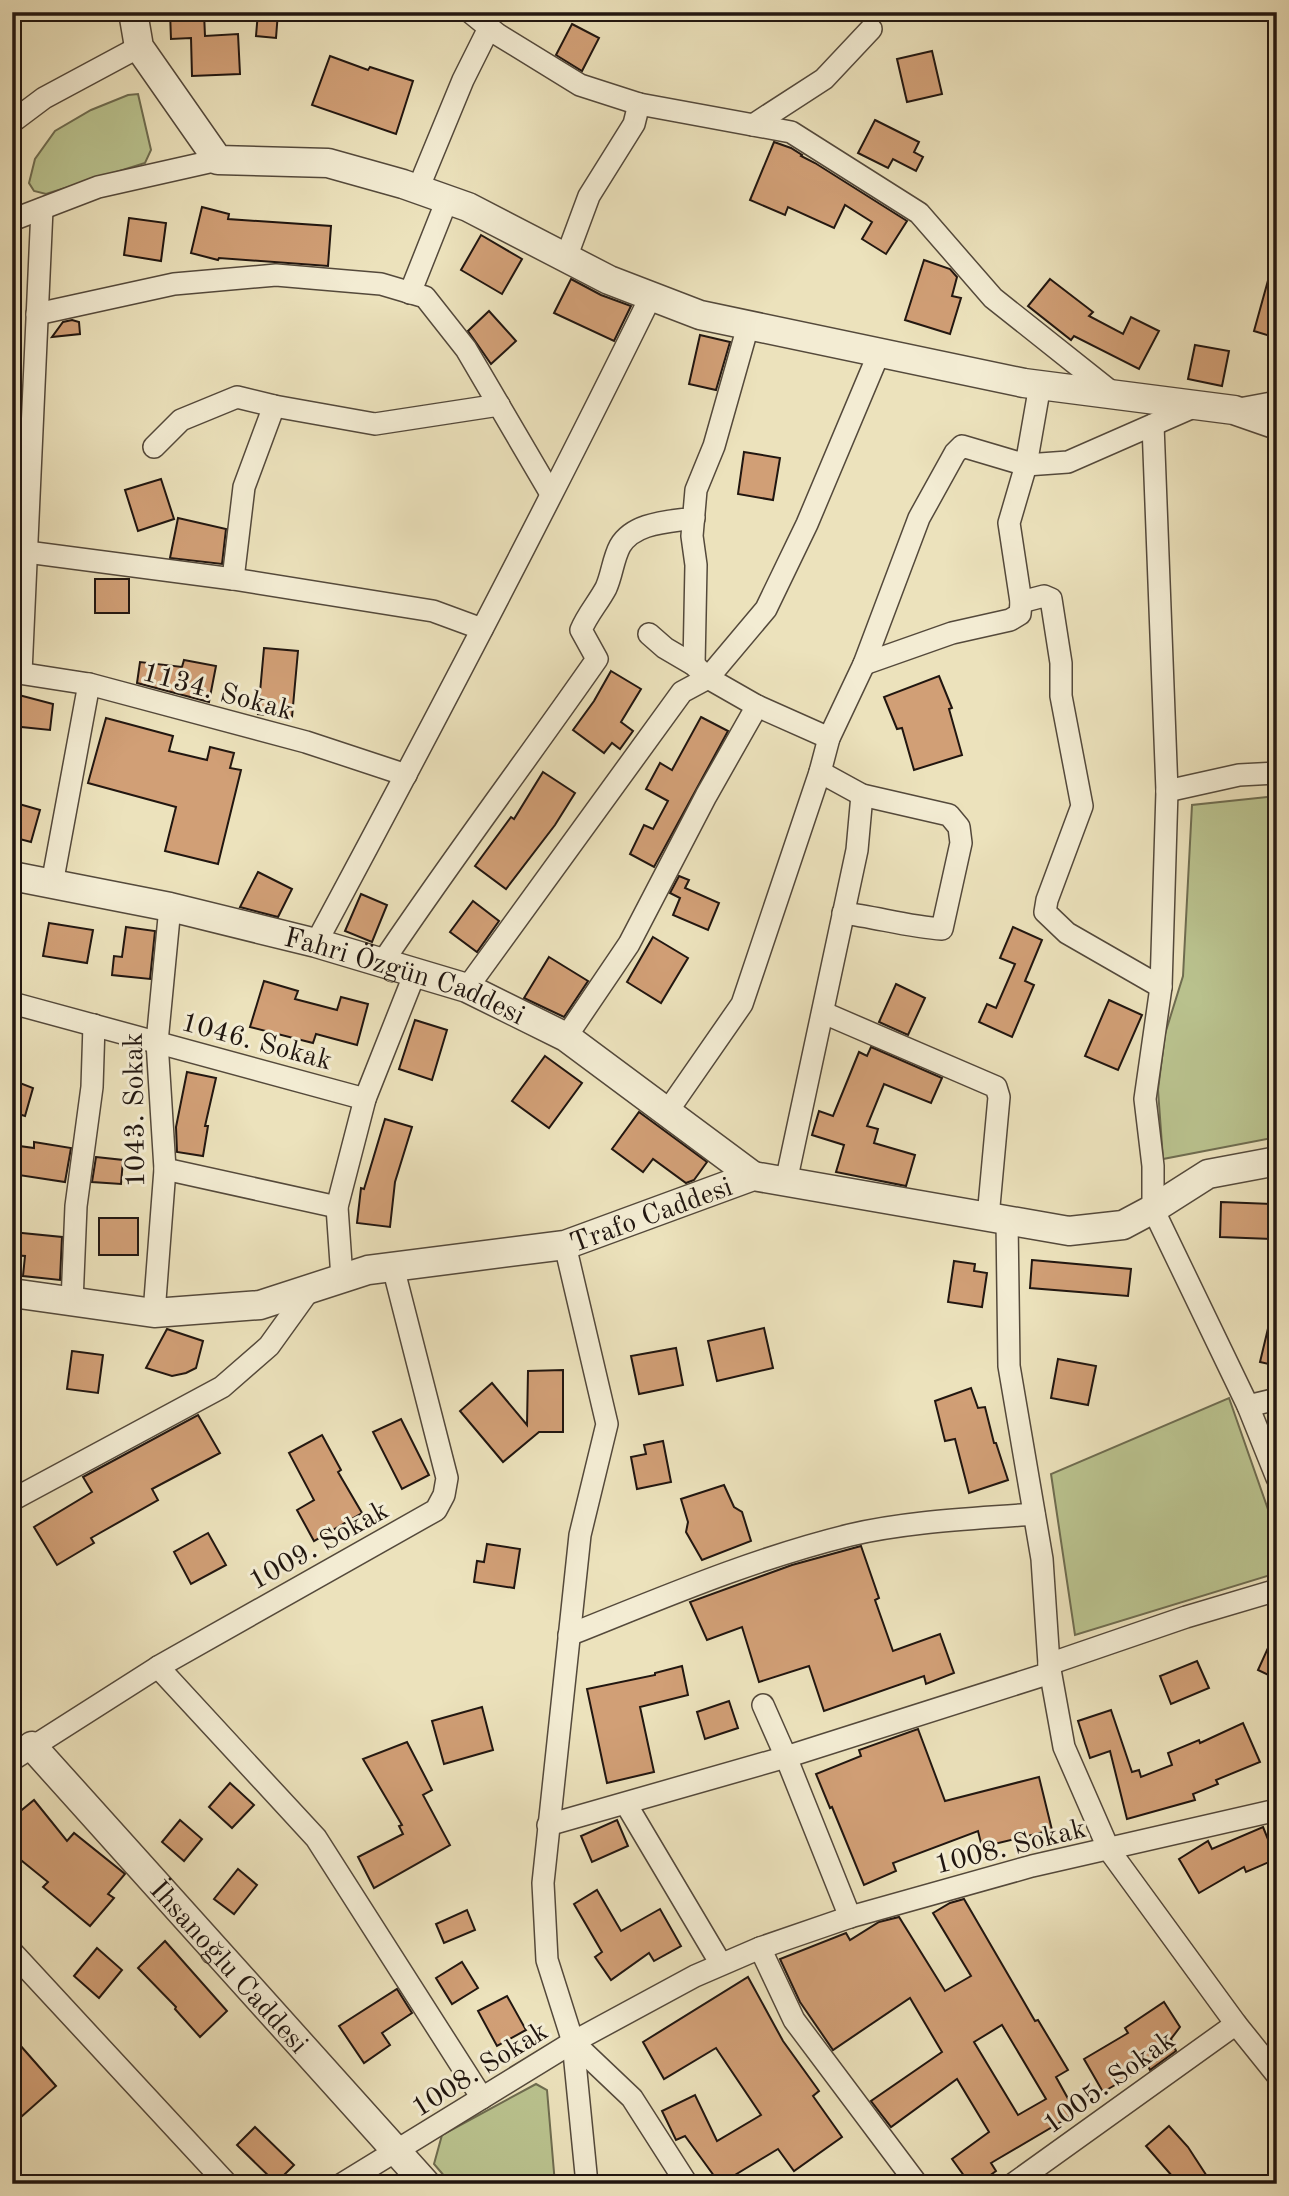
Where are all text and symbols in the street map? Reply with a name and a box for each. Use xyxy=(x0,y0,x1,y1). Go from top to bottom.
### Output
street label: 1134. Sokak xyxy=(139,659,296,726)
street label: Fahri Özgün Caddesi xyxy=(281,925,529,1031)
street label: 1046. Sokak xyxy=(178,1009,335,1076)
street label: 1043. Sokak xyxy=(121,1032,151,1188)
street label: Trafo Caddesi xyxy=(567,1174,737,1259)
street label: 1009. Sokak xyxy=(245,1497,394,1596)
street label: 1008. Sokak xyxy=(932,1816,1089,1880)
street label: İhsanoğlu Caddesi xyxy=(143,1874,312,2060)
street label: 1008. Sokak xyxy=(408,2018,554,2123)
street label: 1005. Sokak xyxy=(1039,2027,1181,2140)

